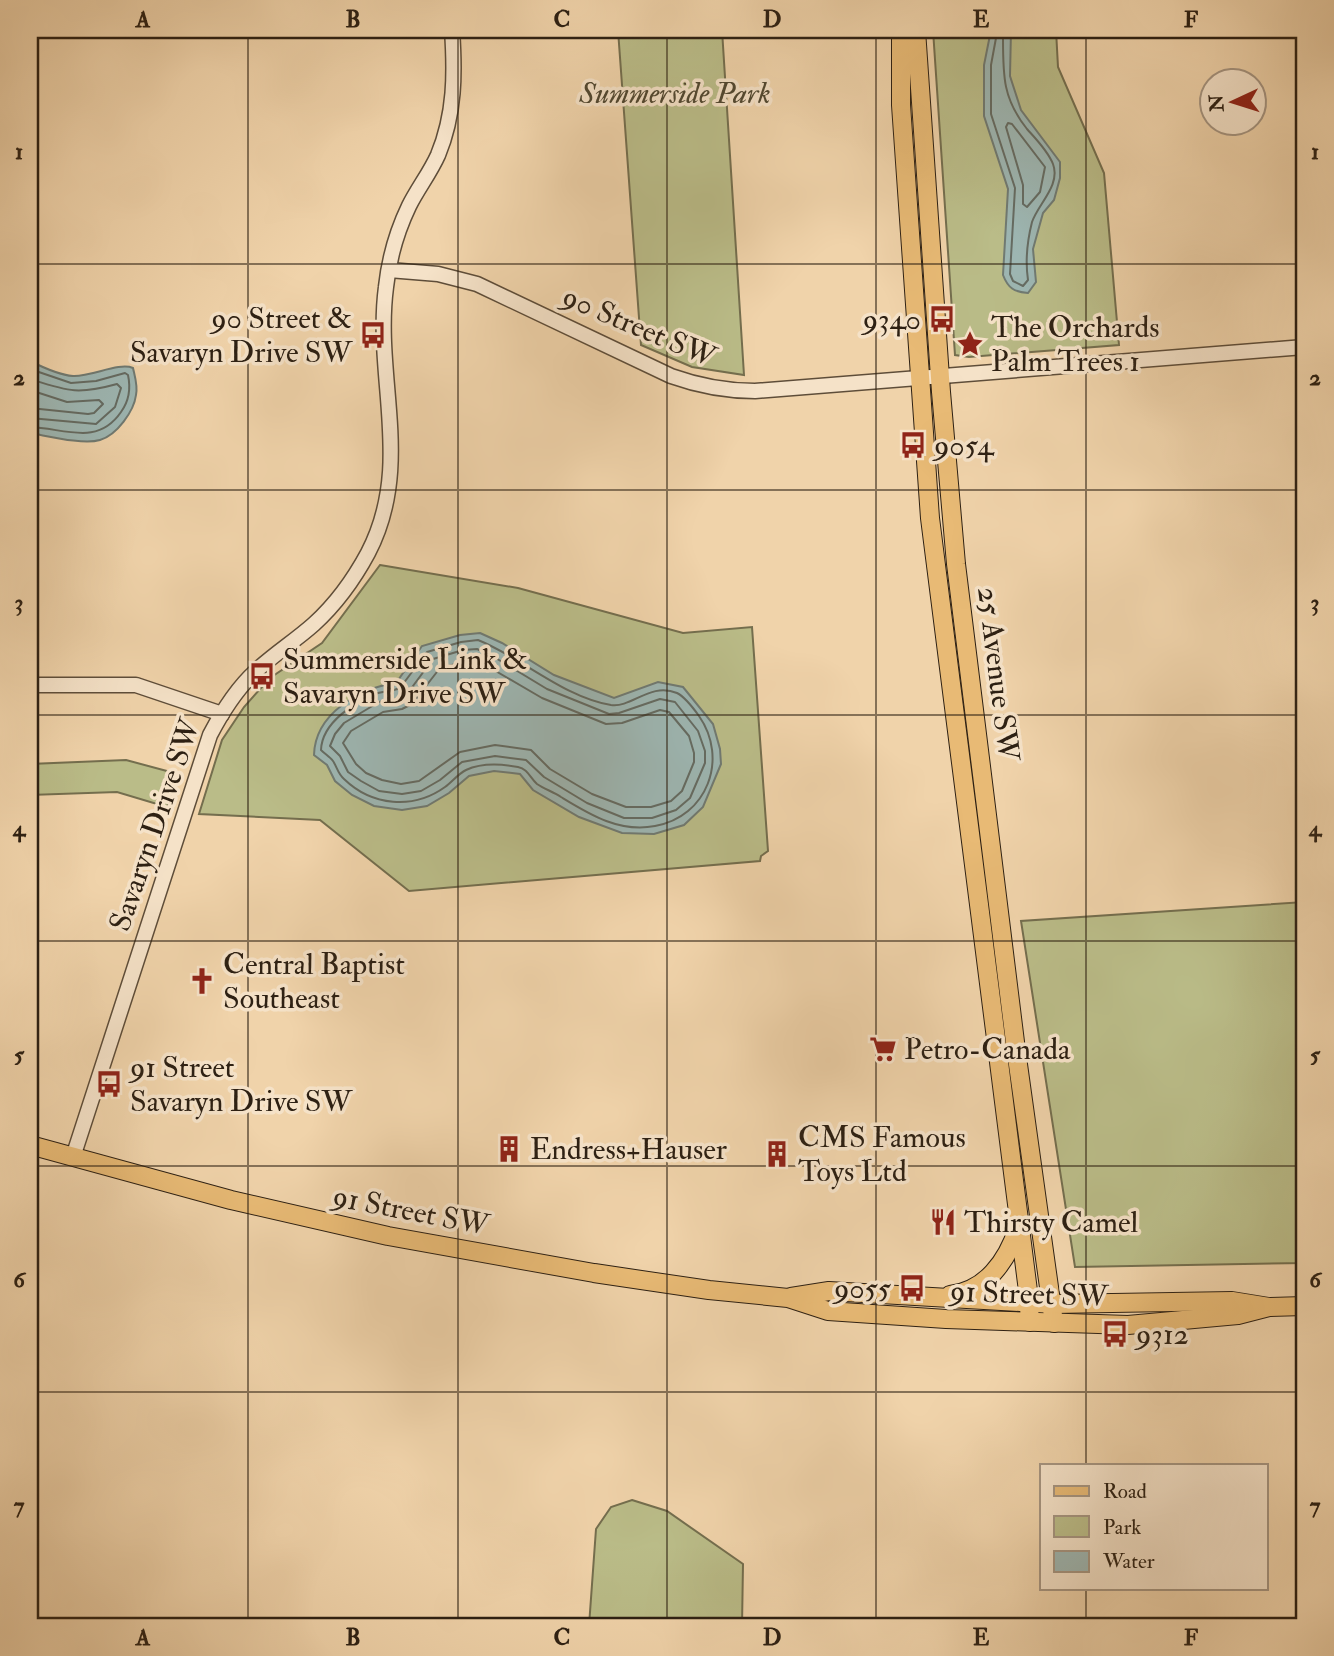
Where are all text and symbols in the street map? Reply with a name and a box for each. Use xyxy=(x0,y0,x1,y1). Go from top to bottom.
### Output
text: A xyxy=(135,5,151,34)
text: B xyxy=(345,5,361,34)
text: C xyxy=(554,5,570,34)
text: D xyxy=(763,5,781,34)
text: E xyxy=(973,5,990,34)
text: F xyxy=(1184,5,1199,34)
north arrow xyxy=(1198,66,1268,136)
park label: Summerside Park xyxy=(578,75,771,112)
text: N xyxy=(1204,93,1230,113)
text: 1 xyxy=(15,137,23,166)
text: 1 xyxy=(1311,137,1319,166)
street label: 90 Street SW xyxy=(555,277,723,376)
place label: 90 Street & Savaryn Drive SW xyxy=(130,300,353,371)
place label: 9340 xyxy=(861,301,921,338)
bus stop icon: 9340 xyxy=(927,304,957,334)
place label: The Orchards Palm Trees 1 xyxy=(991,309,1160,380)
bus stop icon: 90 Street & Savaryn Drive SW xyxy=(358,320,388,350)
place icon: The Orchards Palm Trees 1 xyxy=(955,329,985,359)
text: 2 xyxy=(13,363,25,392)
text: 2 xyxy=(1309,363,1321,392)
place label: 9054 xyxy=(932,427,995,464)
bus stop icon: 9054 xyxy=(898,430,928,460)
street label: 25 Avenue SW xyxy=(969,585,1027,765)
text: 3 xyxy=(15,588,23,617)
text: 3 xyxy=(1311,588,1319,617)
place label: Summerside Link & Savaryn Drive SW xyxy=(283,641,528,712)
bus stop icon: Summerside Link & Savaryn Drive SW xyxy=(247,661,277,691)
street label: Savaryn Drive SW xyxy=(101,713,209,936)
text: 4 xyxy=(12,814,27,843)
text: 4 xyxy=(1308,814,1323,843)
place label: Central Baptist Southeast xyxy=(223,946,405,1017)
church icon: Central Baptist Southeast xyxy=(187,966,217,996)
place label: Petro-Canada xyxy=(904,1031,1071,1068)
supermarket icon: Petro-Canada xyxy=(868,1034,898,1064)
text: 5 xyxy=(14,1040,25,1069)
text: 5 xyxy=(1310,1040,1321,1069)
place label: 91 Street Savaryn Drive SW xyxy=(128,1049,354,1120)
bus stop icon: 91 Street Savaryn Drive SW xyxy=(94,1069,124,1099)
place label: CMS Famous Toys Ltd xyxy=(798,1119,966,1190)
place label: Endress+Hauser xyxy=(530,1131,727,1168)
building icon: Endress+Hauser xyxy=(494,1134,524,1164)
building icon: CMS Famous Toys Ltd xyxy=(762,1139,792,1169)
street label: 91 Street SW xyxy=(328,1177,494,1245)
place label: Thirsty Camel xyxy=(964,1204,1139,1241)
restaurant icon: Thirsty Camel xyxy=(928,1207,958,1237)
text: 6 xyxy=(13,1265,27,1294)
text: 6 xyxy=(1309,1265,1323,1294)
place label: 9055 xyxy=(832,1270,892,1307)
bus stop icon: 9055 xyxy=(897,1273,927,1303)
street label: 91 Street SW xyxy=(947,1273,1110,1315)
place label: 9312 xyxy=(1134,1316,1189,1353)
bus stop icon: 9312 xyxy=(1100,1319,1130,1349)
legend xyxy=(1040,1464,1268,1590)
text: Road xyxy=(1103,1478,1148,1505)
text: 7 xyxy=(14,1491,25,1520)
text: 7 xyxy=(1310,1491,1321,1520)
text: Park xyxy=(1103,1514,1141,1541)
text: Water xyxy=(1102,1548,1155,1575)
text: A xyxy=(135,1623,151,1652)
text: B xyxy=(345,1623,361,1652)
text: C xyxy=(554,1623,570,1652)
text: D xyxy=(763,1623,781,1652)
text: E xyxy=(973,1623,990,1652)
text: F xyxy=(1184,1623,1199,1652)

